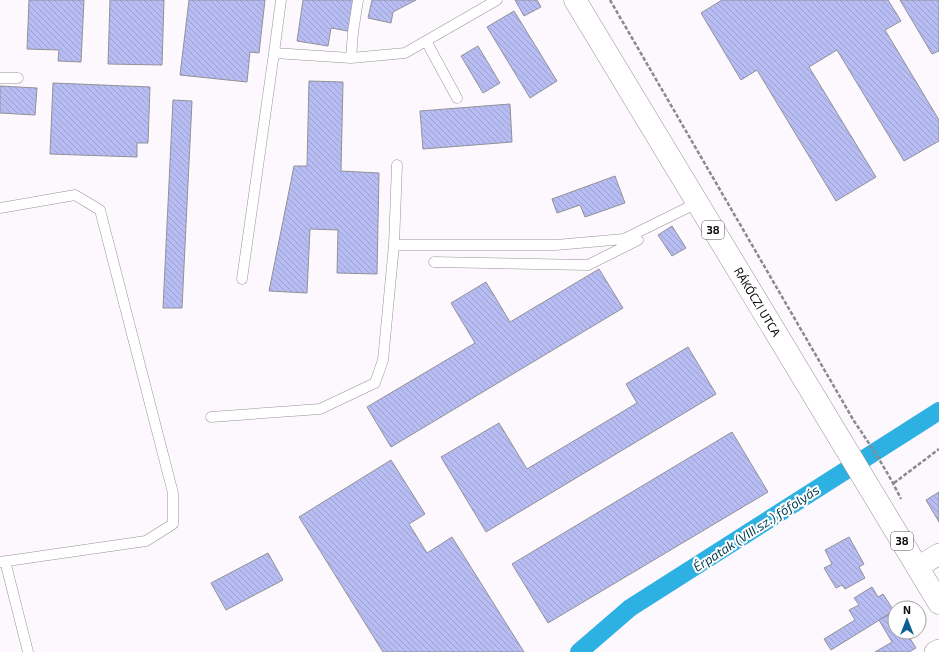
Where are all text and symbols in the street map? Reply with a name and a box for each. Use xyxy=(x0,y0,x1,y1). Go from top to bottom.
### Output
road number: 38 xyxy=(702,221,724,239)
street label: RÁKÓCZI UTCA xyxy=(732,264,784,339)
water label: Érpatak (VIII.sz.) főfolyás xyxy=(689,480,822,575)
road number: 38 xyxy=(891,532,913,550)
north arrow xyxy=(887,600,927,640)
text: N xyxy=(903,603,911,616)

